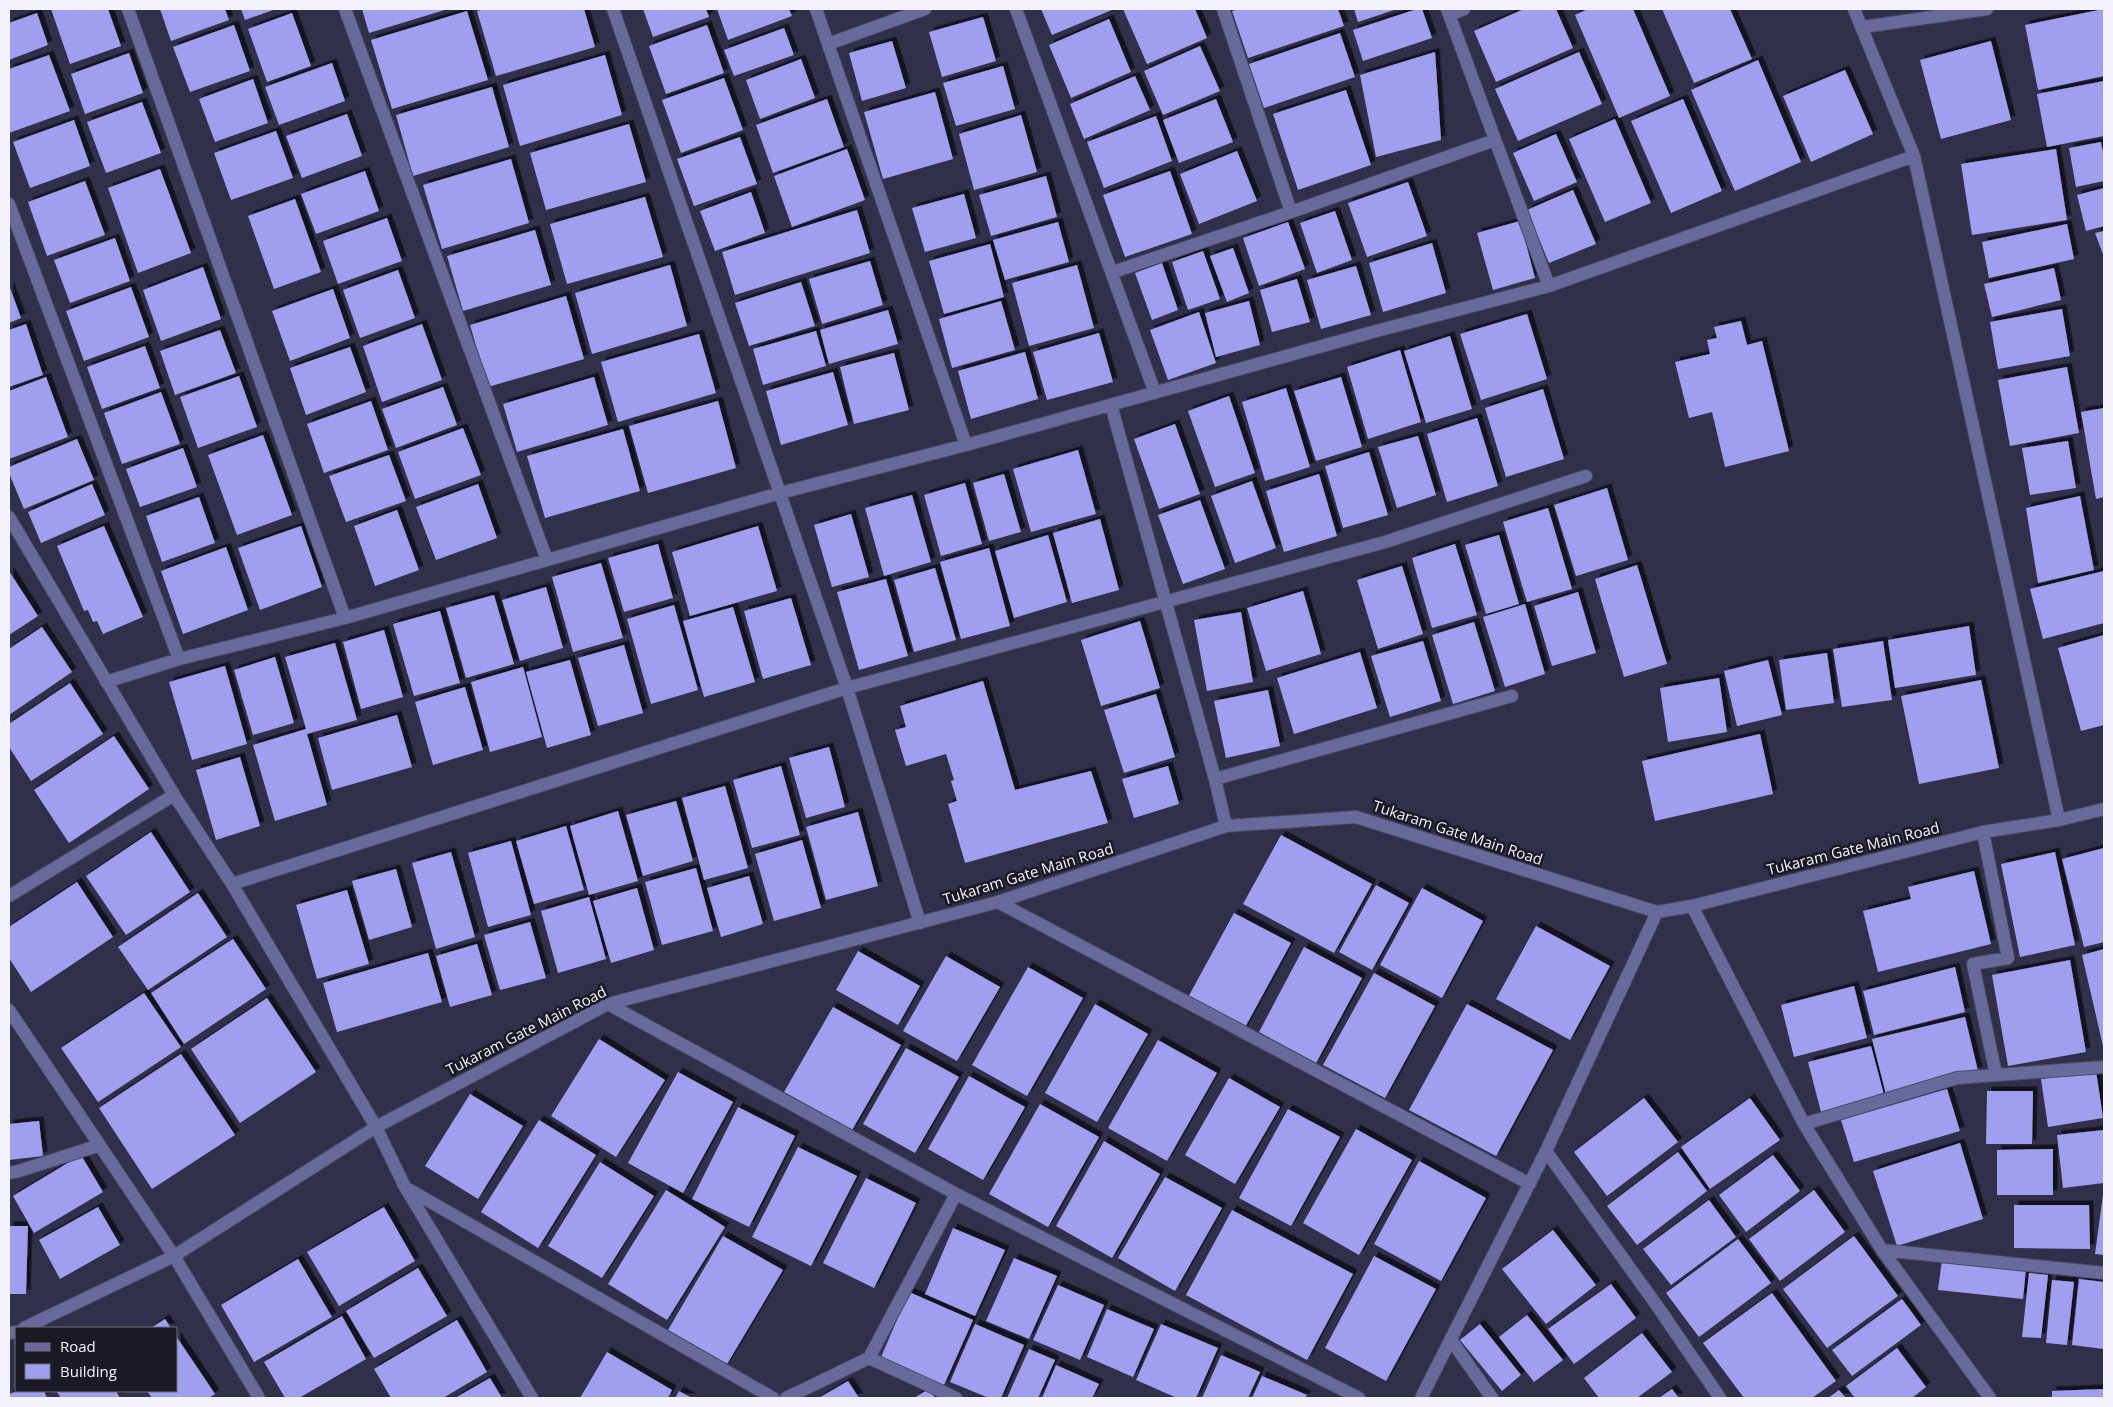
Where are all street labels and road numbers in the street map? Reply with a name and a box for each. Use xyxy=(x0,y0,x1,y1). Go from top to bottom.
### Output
street label: Tukaram Gate Main Road xyxy=(1371,795,1545,869)
street label: Tukaram Gate Main Road xyxy=(1765,817,1941,879)
street label: Tukaram Gate Main Road xyxy=(940,838,1116,908)
street label: Tukaram Gate Main Road xyxy=(442,981,610,1079)

